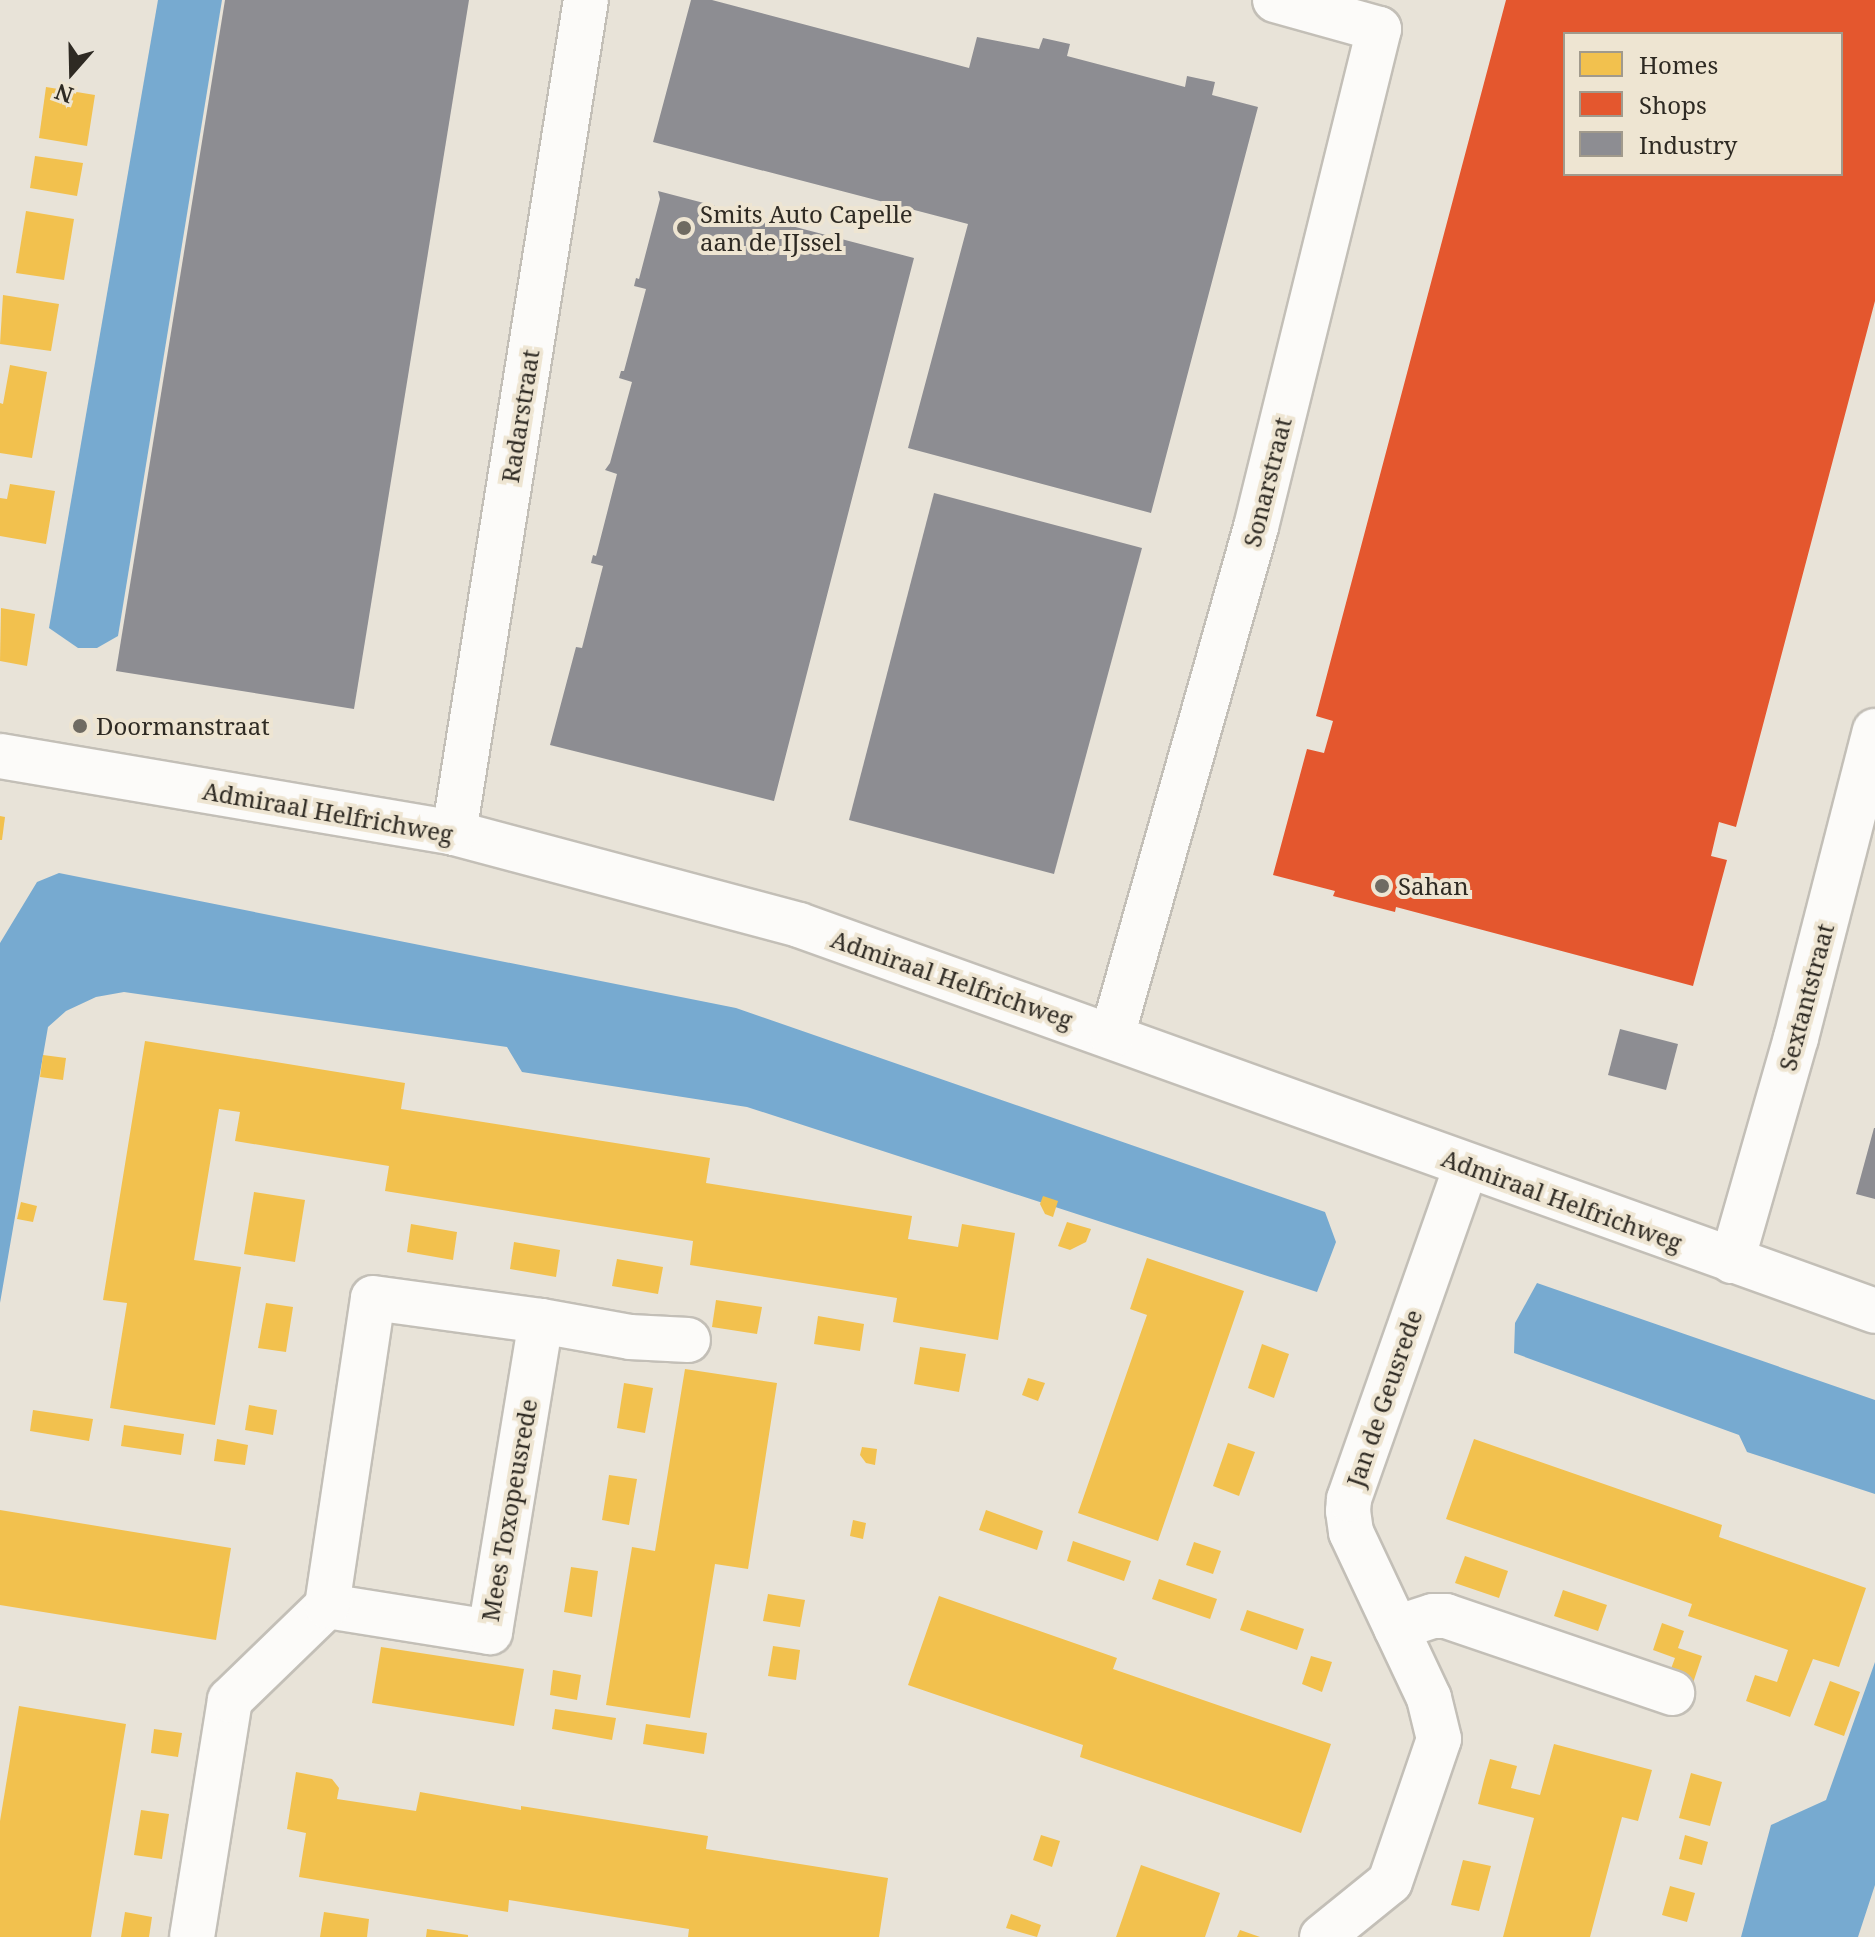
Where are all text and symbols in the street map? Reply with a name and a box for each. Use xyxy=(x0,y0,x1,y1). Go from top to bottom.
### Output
north arrow xyxy=(32,32,112,112)
legend xyxy=(1563,32,1843,176)
text: Homes xyxy=(1639,48,1718,81)
text: N xyxy=(51,77,77,112)
text: Shops xyxy=(1639,88,1707,121)
text: Industry xyxy=(1639,128,1737,161)
place label: Smits Auto Capelle aan de IJssel xyxy=(700,200,913,256)
marker: Smits Auto Capelle aan de IJssel xyxy=(675,219,693,237)
street label: Radarstraat xyxy=(495,347,545,485)
street label: Sonarstraat xyxy=(1237,414,1297,550)
place label: Doormanstraat xyxy=(96,712,270,740)
marker: Doormanstraat xyxy=(71,717,89,735)
street label: Admiraal Helfrichweg xyxy=(201,776,455,848)
place label: Sahan xyxy=(1398,872,1469,900)
marker: Sahan xyxy=(1373,877,1391,895)
street label: Sextantstraat xyxy=(1773,920,1839,1074)
street label: Admiraal Helfrichweg xyxy=(827,924,1077,1034)
street label: Admiraal Helfrichweg xyxy=(1438,1143,1686,1257)
street label: Jan de Geusrede xyxy=(1340,1306,1428,1490)
street label: Mees Toxopeusrede xyxy=(475,1396,543,1624)

